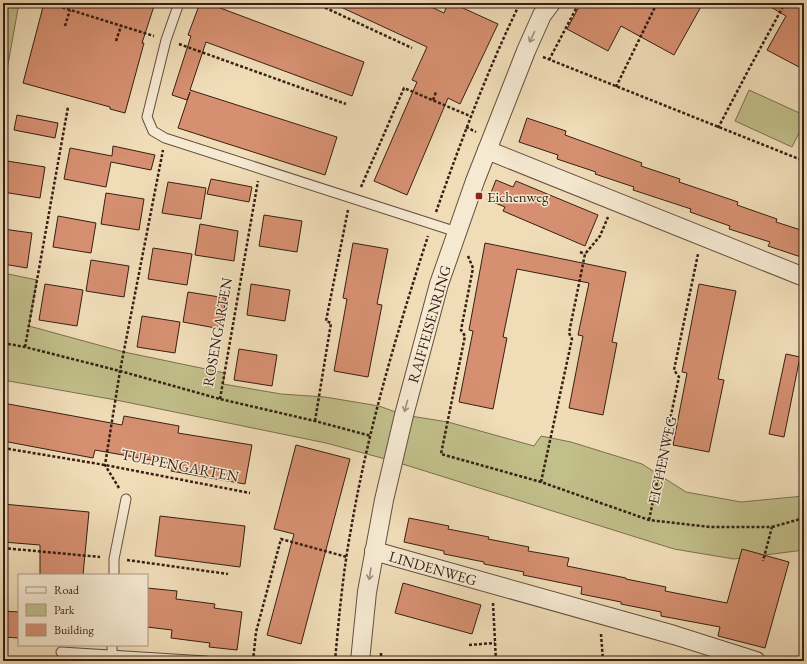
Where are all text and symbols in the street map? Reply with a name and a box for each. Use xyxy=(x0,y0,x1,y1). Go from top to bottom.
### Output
one-way arrow xyxy=(528,31,535,43)
place label: Eichenweg xyxy=(487,187,549,206)
marker: Eichenweg xyxy=(474,191,484,201)
street label: RAIFFEISENRING xyxy=(403,263,455,385)
street label: ROSENGARTEN xyxy=(198,276,236,388)
one-way arrow xyxy=(402,399,410,412)
street label: EICHENWEG xyxy=(643,414,681,506)
street label: TULPENGARTEN xyxy=(120,444,241,486)
street label: LINDENWEG xyxy=(387,546,479,590)
one-way arrow xyxy=(366,567,374,580)
legend xyxy=(18,574,148,646)
text: Road xyxy=(54,582,80,598)
text: Park xyxy=(54,602,75,618)
text: Building xyxy=(54,622,95,638)

